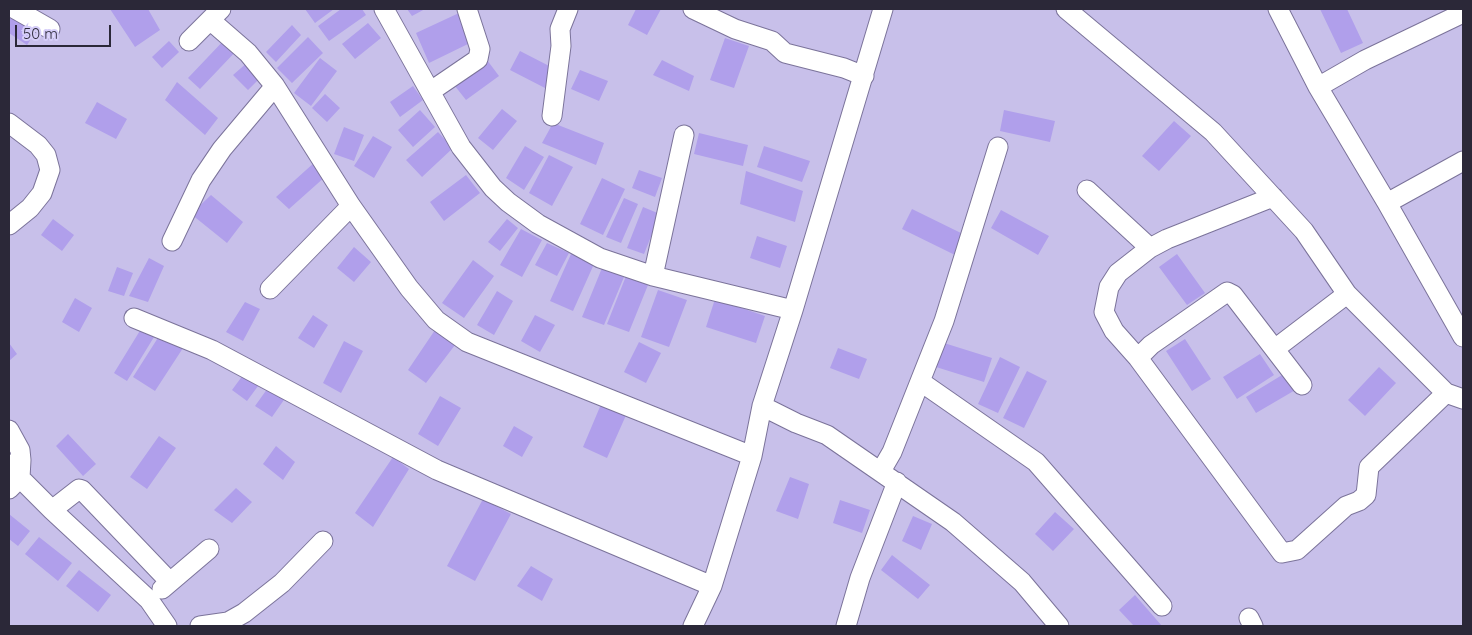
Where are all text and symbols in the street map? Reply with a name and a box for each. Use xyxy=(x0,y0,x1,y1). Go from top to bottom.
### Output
scale bar xyxy=(18,15,114,47)
text: 50 m xyxy=(23,24,58,43)

